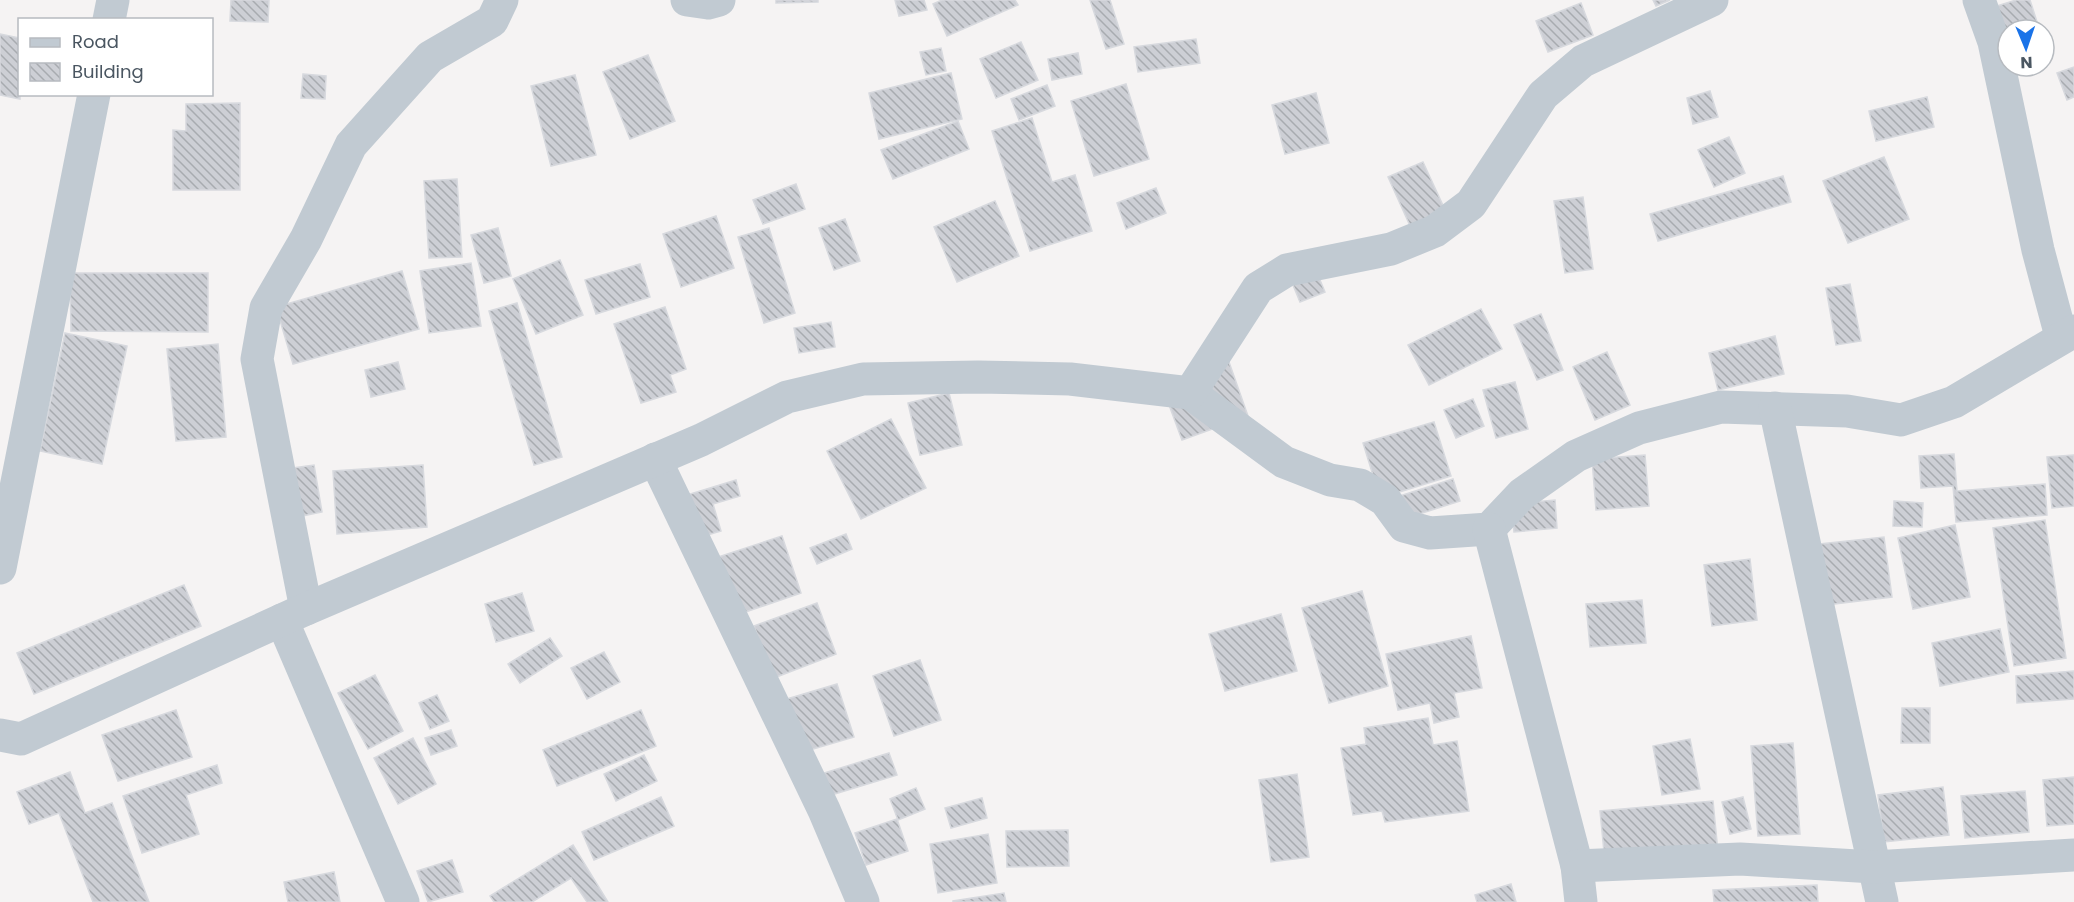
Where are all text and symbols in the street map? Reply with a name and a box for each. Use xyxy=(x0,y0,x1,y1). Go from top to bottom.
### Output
legend xyxy=(18,18,213,96)
north arrow xyxy=(1996,18,2056,78)
text: Road xyxy=(72,29,119,54)
text: N xyxy=(2020,51,2033,74)
text: Building xyxy=(72,59,144,84)

